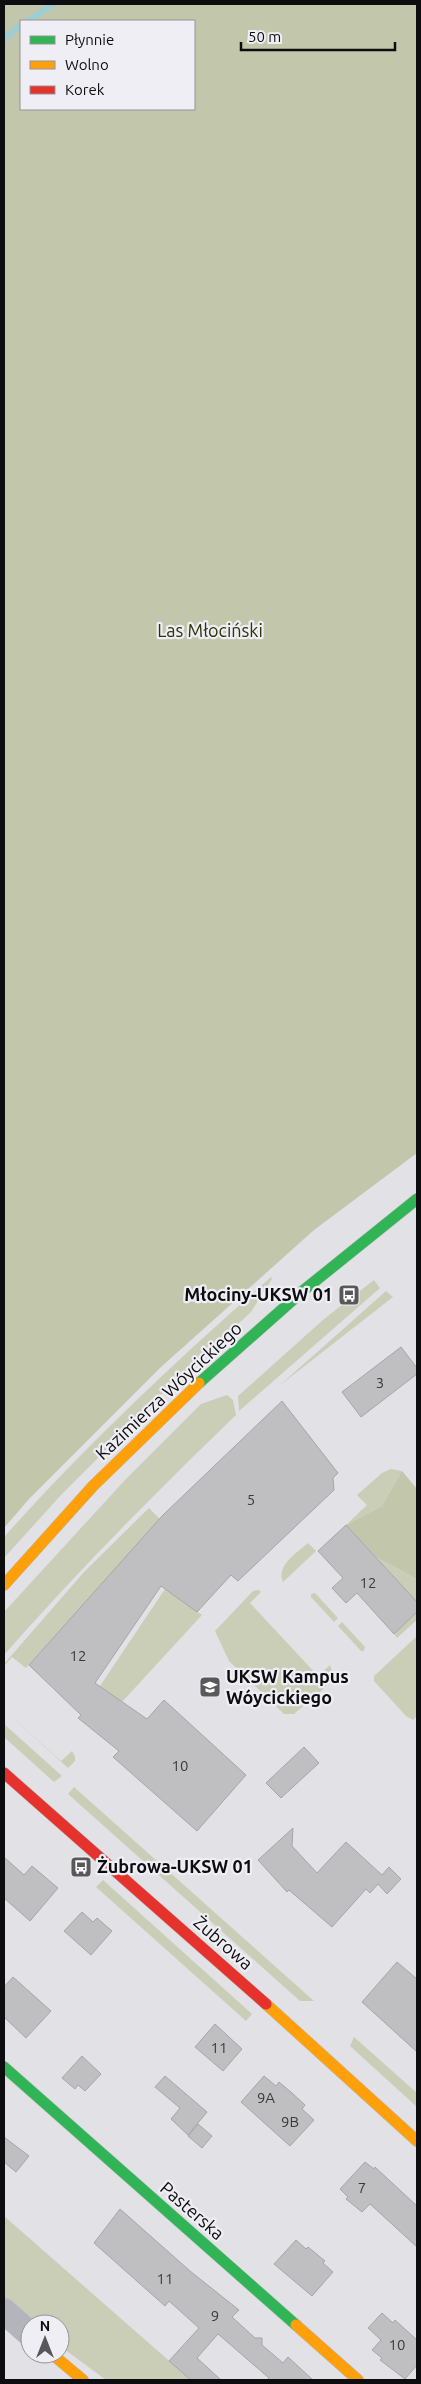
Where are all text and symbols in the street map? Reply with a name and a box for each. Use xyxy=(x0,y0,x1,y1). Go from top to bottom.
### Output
legend xyxy=(20,20,195,110)
scale bar xyxy=(241,20,395,52)
text: 50 m xyxy=(248,28,281,45)
text: Płynnie xyxy=(65,31,114,48)
text: Wolno xyxy=(65,56,109,73)
text: Korek xyxy=(65,81,105,98)
park label: Las Młociński xyxy=(157,620,263,640)
bus stop icon: Młociny-UKSW 01 xyxy=(337,1283,361,1307)
place label: Młociny-UKSW 01 xyxy=(184,1284,333,1304)
street label: Kazimierza Wóycickiego xyxy=(91,1317,245,1463)
house number: 3 xyxy=(376,1374,384,1391)
house number: 5 xyxy=(247,1491,255,1508)
house number: 12 xyxy=(360,1574,376,1591)
house number: 12 xyxy=(70,1647,86,1664)
place label: UKSW Kampus Wóycickiego xyxy=(226,1666,349,1707)
school or university icon: UKSW Kampus Wóycickiego xyxy=(198,1675,222,1699)
house number: 10 xyxy=(172,1757,188,1774)
bus stop icon: Żubrowa-UKSW 01 xyxy=(69,1855,93,1879)
place label: Żubrowa-UKSW 01 xyxy=(97,1856,253,1876)
street label: Żubrowa xyxy=(190,1911,257,1973)
house number: 11 xyxy=(211,2039,227,2056)
house number: 9A xyxy=(257,2089,275,2106)
house number: 9B xyxy=(281,2113,299,2130)
street label: Pasterska xyxy=(157,2177,229,2243)
house number: 7 xyxy=(358,2179,366,2196)
house number: 11 xyxy=(157,2270,173,2287)
house number: 9 xyxy=(211,2307,219,2324)
north arrow xyxy=(20,2314,70,2364)
text: N xyxy=(40,2318,50,2334)
house number: 10 xyxy=(389,2336,405,2353)

